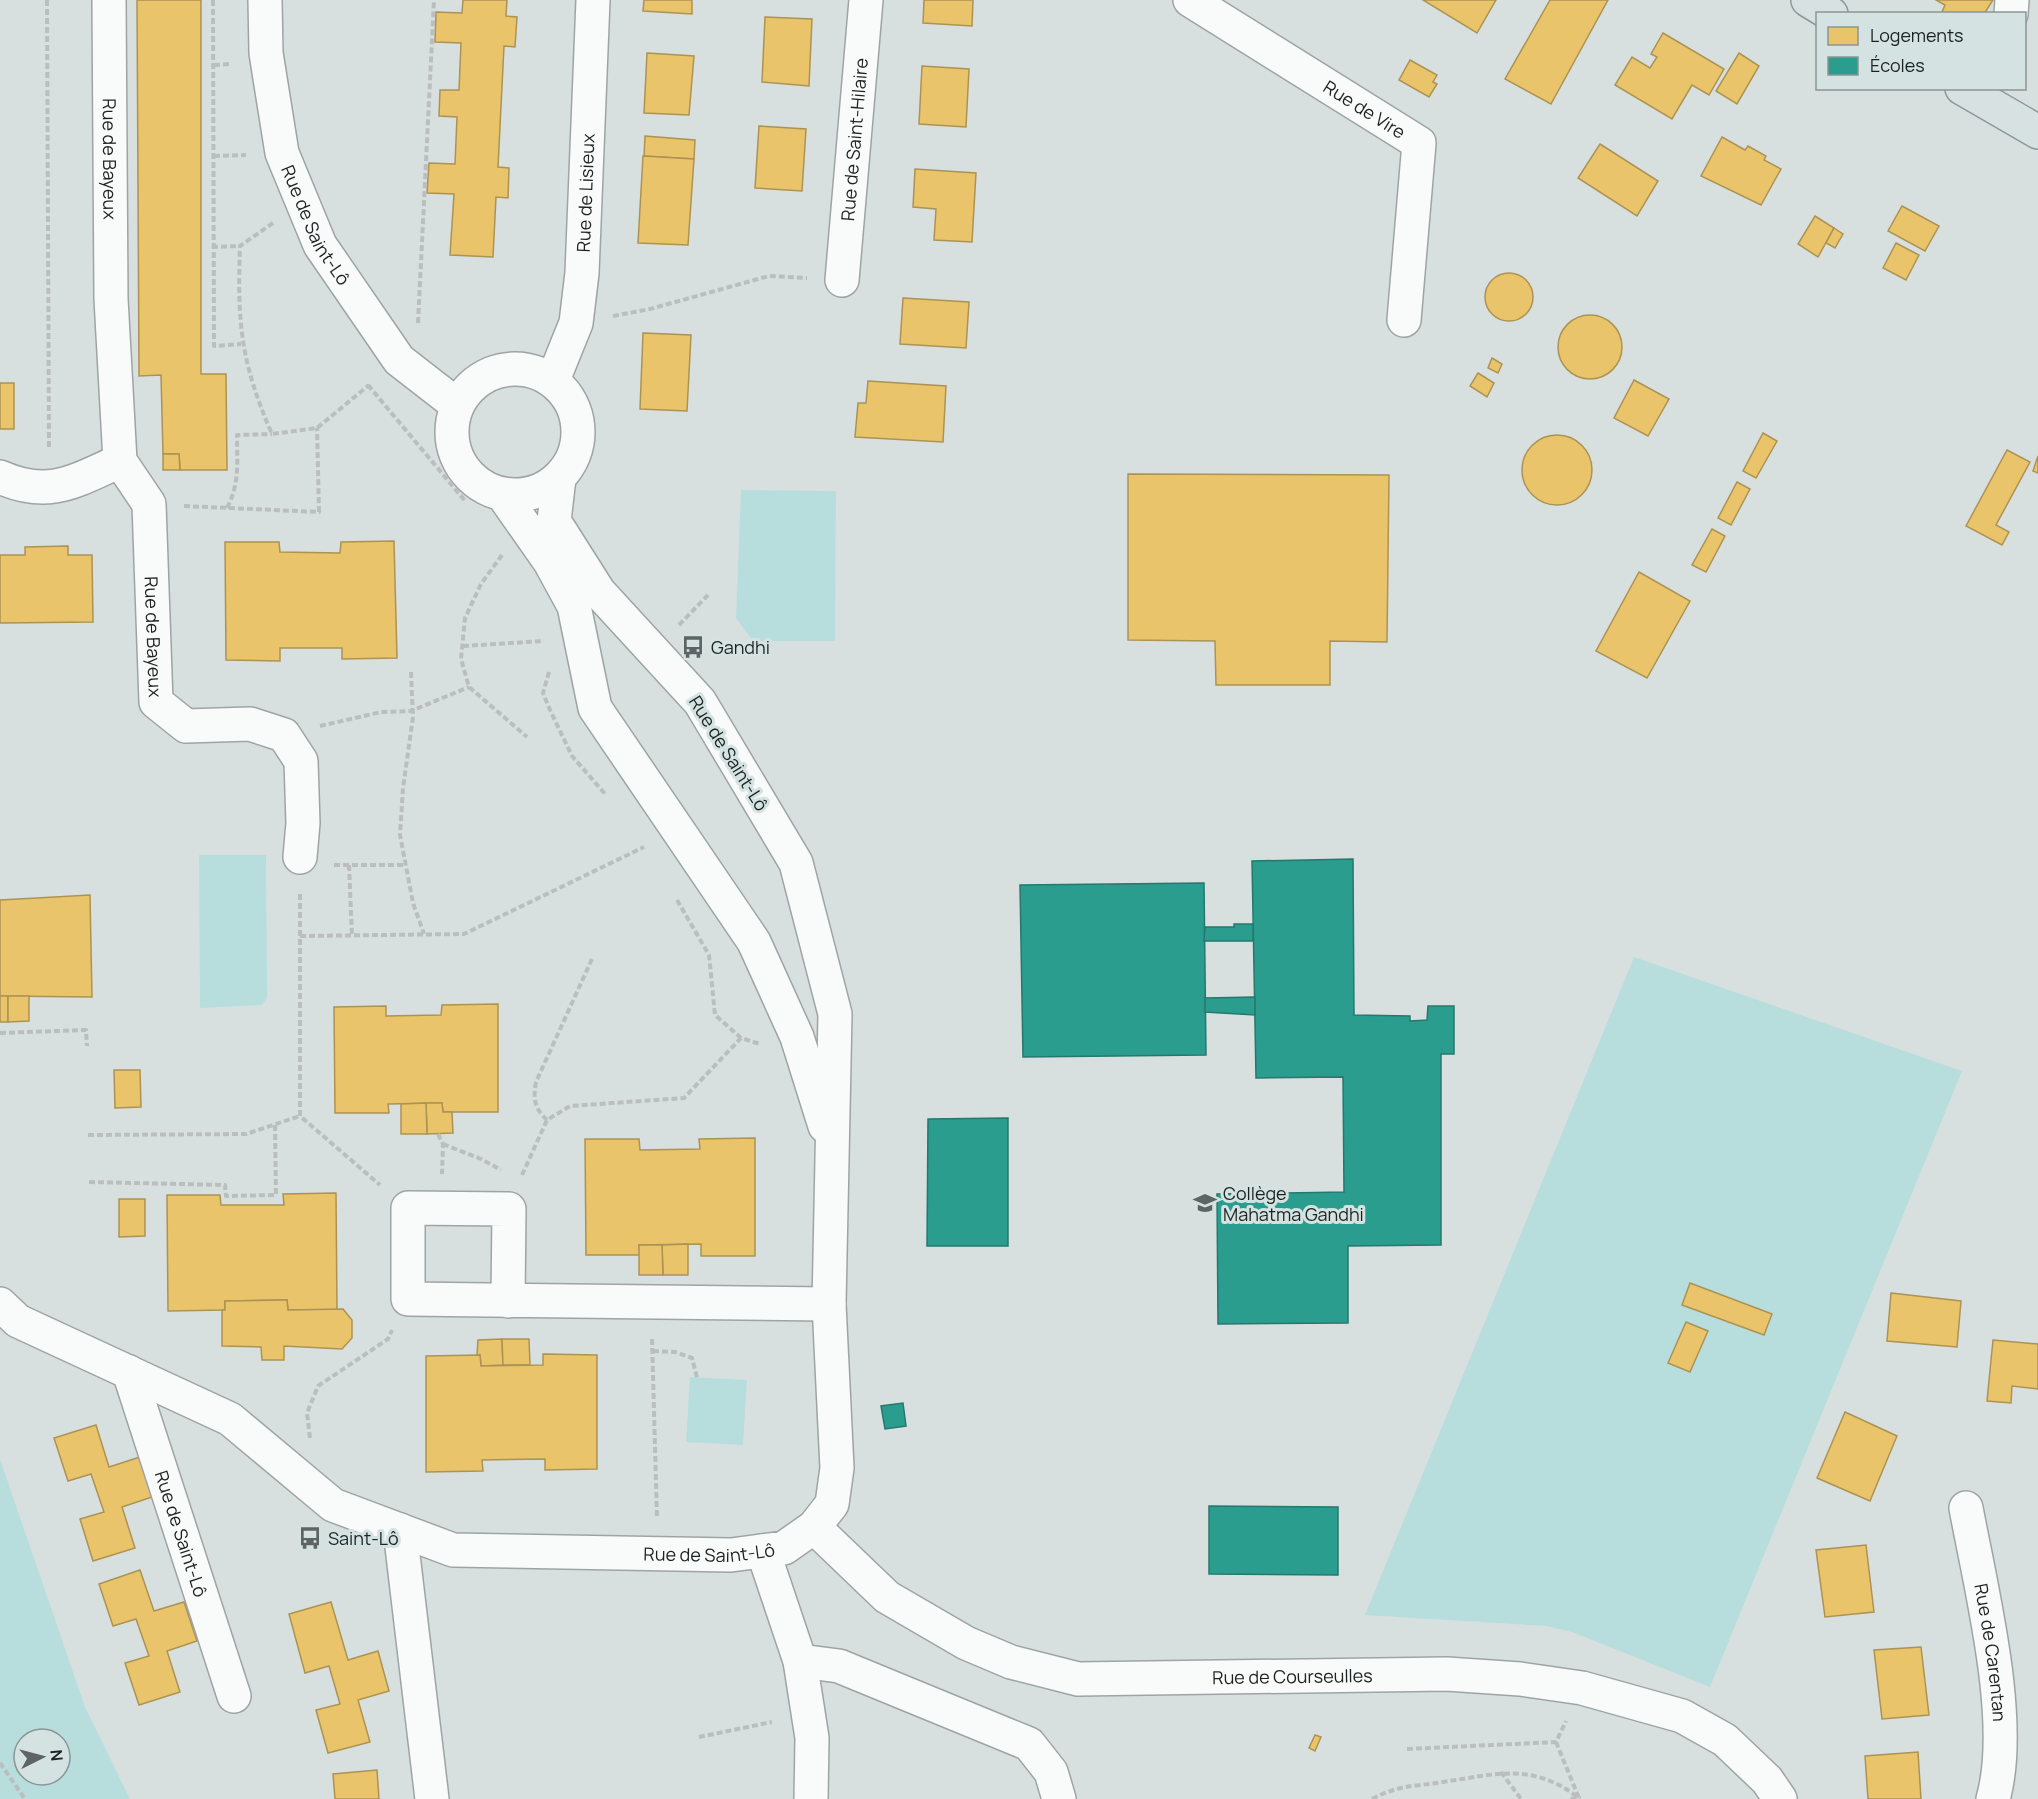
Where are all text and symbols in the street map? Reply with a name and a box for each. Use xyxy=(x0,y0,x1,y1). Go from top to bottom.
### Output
legend xyxy=(1816,12,2026,90)
text: Logements xyxy=(1870,23,1964,47)
text: Écoles xyxy=(1870,53,1925,77)
street label: Rue de Saint-Hilaire xyxy=(835,57,873,222)
street label: Rue de Vire xyxy=(1319,74,1410,144)
street label: Rue de Bayeux xyxy=(98,98,122,220)
street label: Rue de Lisieux xyxy=(571,133,600,253)
street label: Rue de Saint-Lô xyxy=(276,161,356,290)
street label: Rue de Bayeux xyxy=(140,576,168,698)
bus stop icon: Gandhi xyxy=(680,634,706,660)
place label: Gandhi xyxy=(711,635,770,659)
street label: Rue de Saint-Lô xyxy=(684,691,774,815)
place label: Collège Mahatma Gandhi xyxy=(1223,1181,1364,1226)
school or university icon: Collège Mahatma Gandhi xyxy=(1192,1190,1218,1216)
street label: Rue de Saint-Lô xyxy=(150,1467,213,1600)
bus stop icon: Saint-Lô xyxy=(297,1525,323,1551)
place label: Saint-Lô xyxy=(328,1526,399,1550)
street label: Rue de Saint-Lô xyxy=(643,1537,776,1567)
street label: Rue de Carentan xyxy=(1969,1582,2012,1722)
street label: Rue de Courseulles xyxy=(1212,1663,1373,1689)
north arrow xyxy=(12,1727,72,1787)
text: N xyxy=(45,1749,68,1762)

